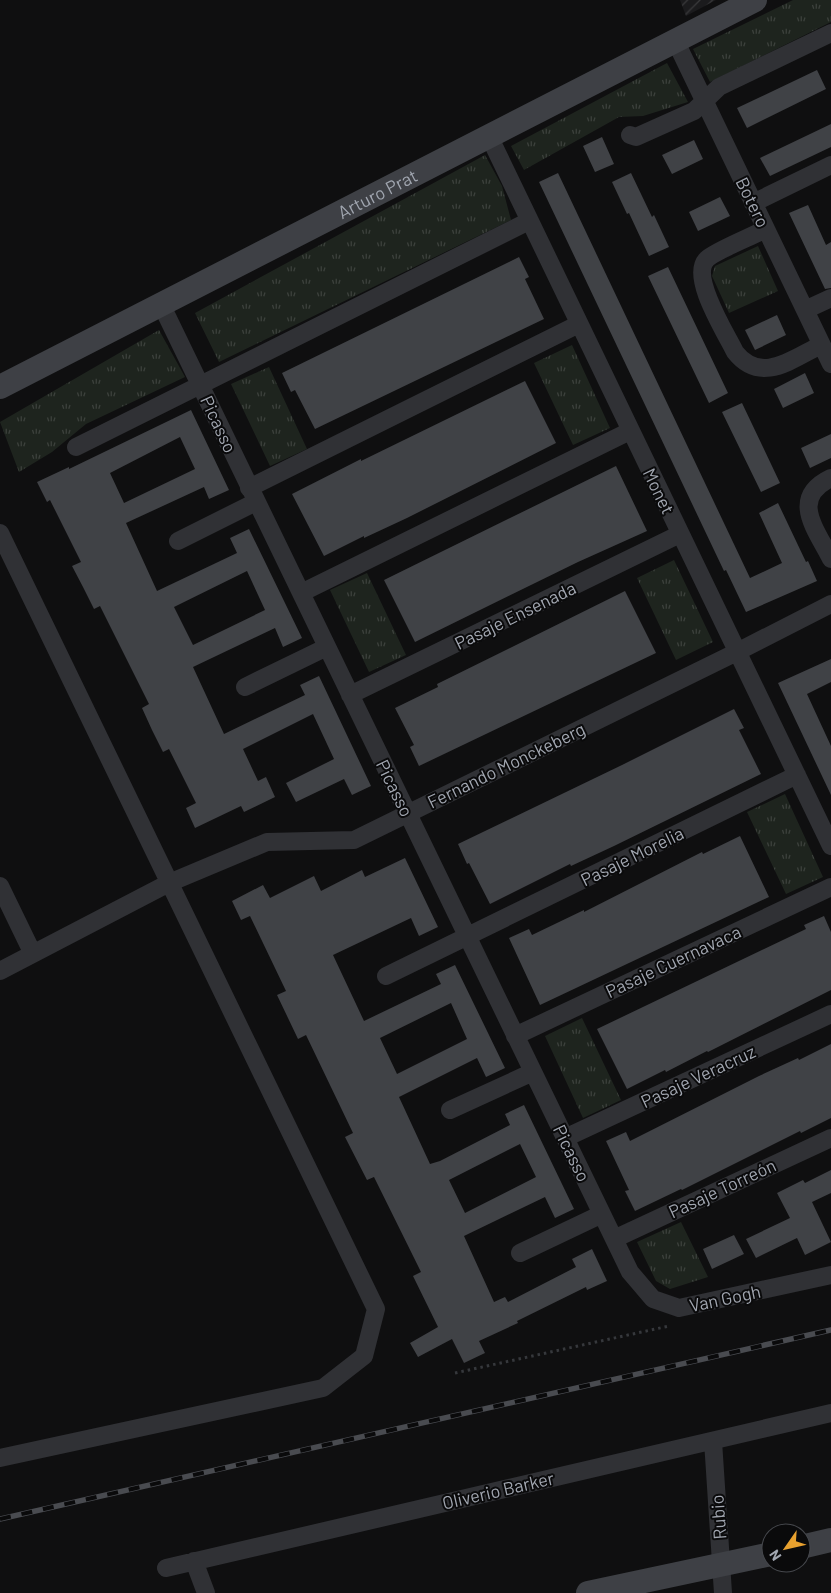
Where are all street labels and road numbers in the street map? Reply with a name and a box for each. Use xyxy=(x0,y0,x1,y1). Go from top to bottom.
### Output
street label: Arturo Prat xyxy=(334,164,421,223)
street label: Botero xyxy=(731,173,775,231)
street label: Picasso xyxy=(196,392,242,456)
street label: Monet xyxy=(639,464,679,518)
street label: Pasaje Ensenada xyxy=(451,576,579,654)
street label: Fernando Monckeberg xyxy=(424,717,588,813)
street label: Picasso xyxy=(372,756,418,820)
street label: Pasaje Morelia xyxy=(577,822,687,890)
street label: Pasaje Cuernavaca xyxy=(602,920,744,1002)
street label: Pasaje Veracruz xyxy=(637,1040,759,1112)
street label: Picasso xyxy=(549,1121,595,1185)
street label: Pasaje Torreón xyxy=(665,1154,779,1222)
street label: Van Gogh xyxy=(687,1280,763,1316)
street label: Oliverio Barker xyxy=(440,1466,556,1514)
street label: Rubio xyxy=(705,1494,731,1540)

